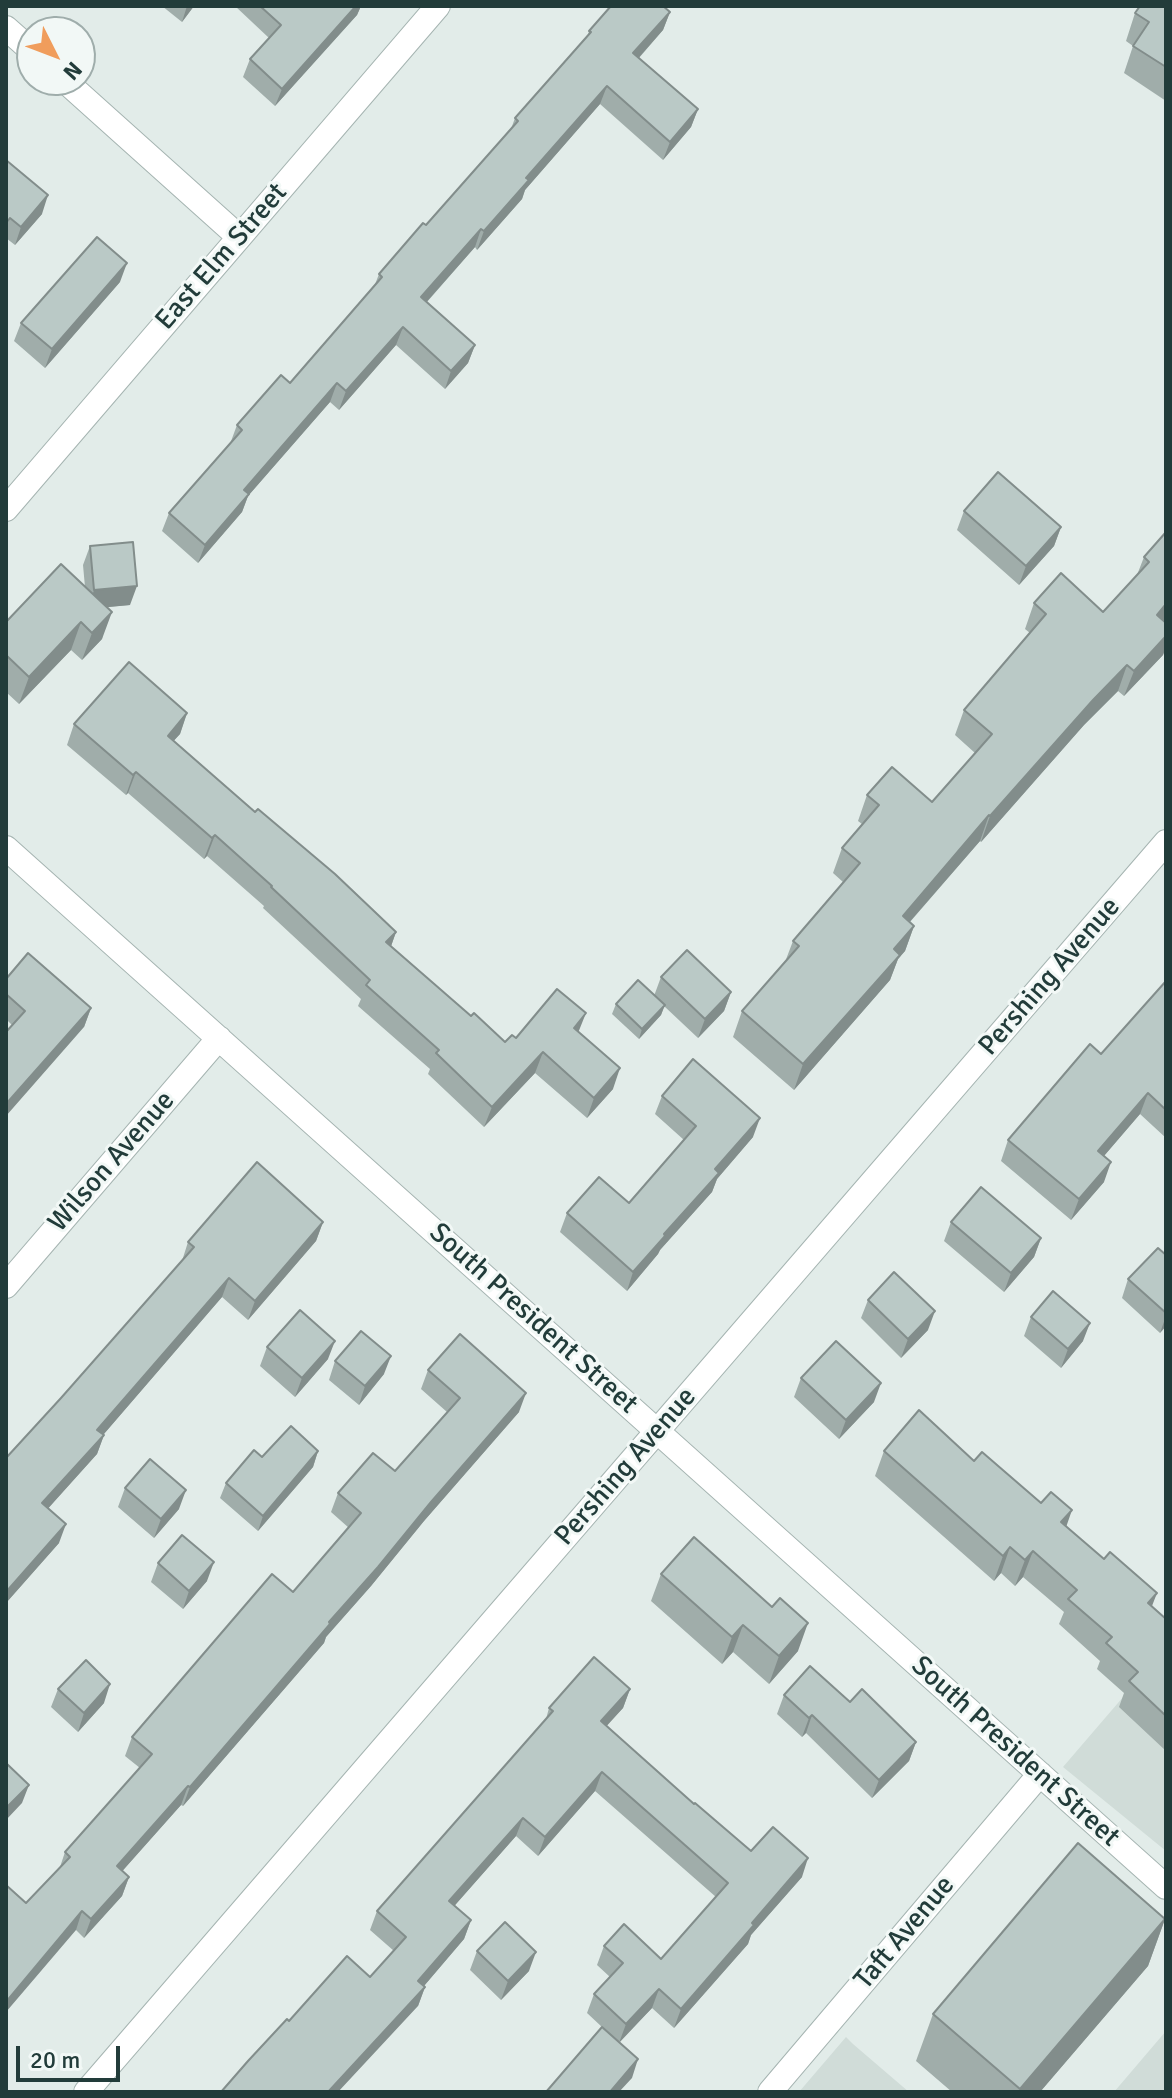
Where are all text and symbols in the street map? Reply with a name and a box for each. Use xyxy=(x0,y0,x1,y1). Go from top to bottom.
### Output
north arrow xyxy=(16,16,96,96)
text: N xyxy=(58,56,88,86)
street label: East Elm Street xyxy=(149,177,295,337)
street label: Pershing Avenue xyxy=(972,891,1128,1063)
street label: Wilson Avenue xyxy=(42,1085,182,1239)
street label: South President Street xyxy=(422,1217,644,1421)
street label: Pershing Avenue xyxy=(548,1381,704,1553)
street label: South President Street xyxy=(904,1650,1126,1854)
street label: Taft Avenue xyxy=(848,1869,962,1997)
scale bar xyxy=(20,2030,124,2080)
text: 20 m xyxy=(30,2045,80,2075)

